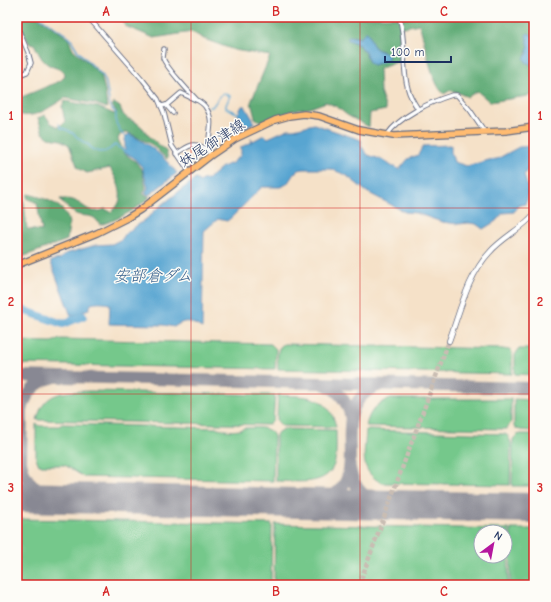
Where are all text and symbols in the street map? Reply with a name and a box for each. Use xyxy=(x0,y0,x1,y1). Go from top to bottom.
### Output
text: A xyxy=(102,4,110,19)
text: B xyxy=(272,4,280,19)
text: C xyxy=(440,4,448,19)
scale bar xyxy=(385,38,451,64)
text: 100 m xyxy=(391,45,424,59)
text: 1 xyxy=(8,108,14,123)
text: 1 xyxy=(537,108,543,123)
street label: 妹尾御津線 xyxy=(176,115,248,171)
water label: 安部倉ダム xyxy=(114,267,192,285)
text: 2 xyxy=(8,294,14,309)
text: 2 xyxy=(537,294,543,309)
text: 3 xyxy=(8,480,14,495)
text: 3 xyxy=(537,480,543,495)
north arrow xyxy=(473,524,513,564)
text: N xyxy=(492,529,505,543)
text: A xyxy=(102,584,110,599)
text: B xyxy=(272,584,280,599)
text: C xyxy=(440,584,448,599)

